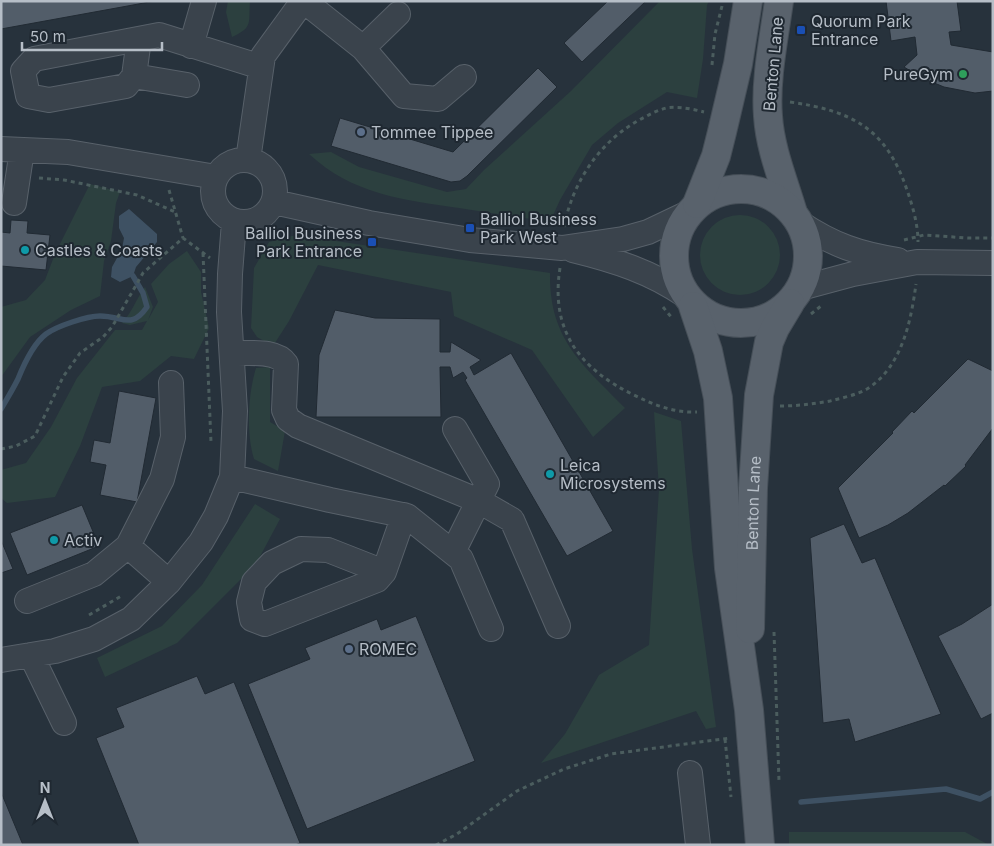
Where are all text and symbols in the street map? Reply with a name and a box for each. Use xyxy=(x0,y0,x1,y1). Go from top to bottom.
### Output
place label: Quorum Park Entrance xyxy=(811,11,911,49)
street label: Benton Lane xyxy=(759,16,787,112)
scale bar xyxy=(22,20,162,52)
marker: Quorum Park Entrance xyxy=(795,24,807,36)
text: 50 m xyxy=(30,27,66,46)
place label: PureGym xyxy=(883,64,953,84)
marker: PureGym xyxy=(957,68,969,80)
place label: Tommee Tippee xyxy=(371,122,493,142)
marker: Tommee Tippee xyxy=(355,126,367,138)
place label: Balliol Business Park West xyxy=(480,209,597,247)
marker: Balliol Business Park West xyxy=(464,222,476,234)
place label: Balliol Business Park Entrance xyxy=(245,223,362,261)
marker: Balliol Business Park Entrance xyxy=(366,236,378,248)
place label: Castles & Coasts xyxy=(35,240,163,260)
marker: Castles & Coasts xyxy=(19,244,31,256)
place label: Leica Microsystems xyxy=(560,455,666,493)
street label: Benton Lane xyxy=(742,455,765,551)
marker: Leica Microsystems xyxy=(544,468,556,480)
place label: Activ xyxy=(64,530,102,550)
marker: Activ xyxy=(48,534,60,546)
place label: ROMEC xyxy=(359,639,417,659)
marker: ROMEC xyxy=(343,643,355,655)
north arrow xyxy=(20,776,70,826)
text: N xyxy=(40,779,50,796)

